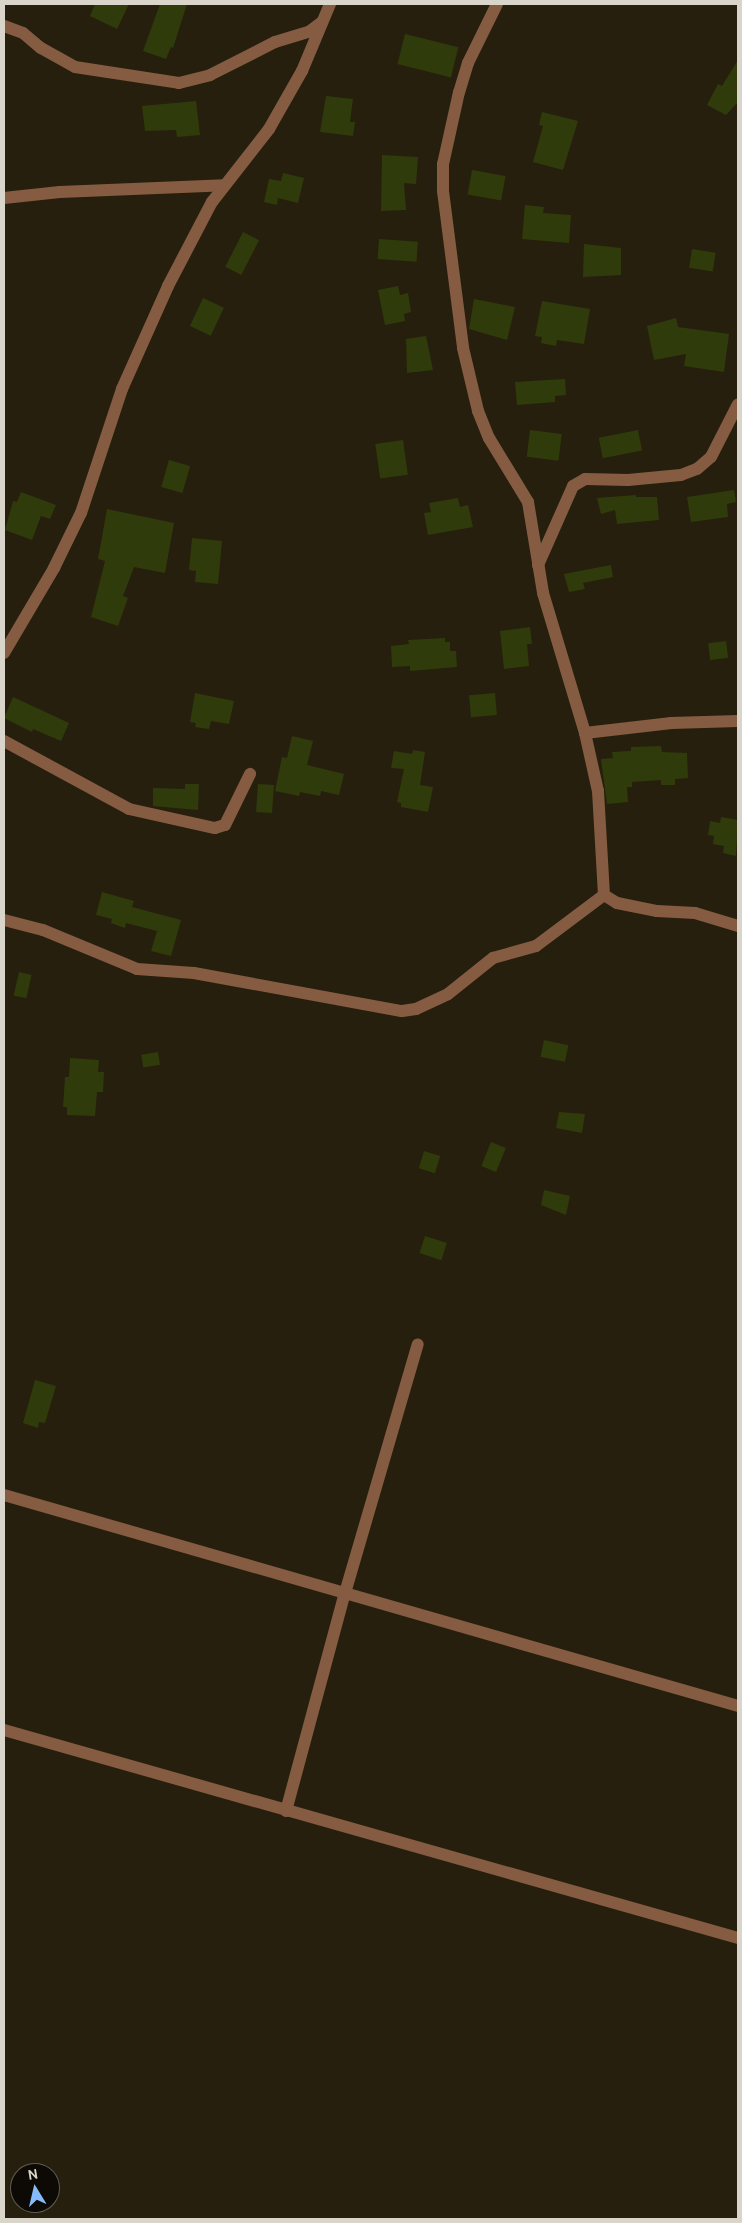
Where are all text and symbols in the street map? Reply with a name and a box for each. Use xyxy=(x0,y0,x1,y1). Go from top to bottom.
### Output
north arrow xyxy=(10,2163,60,2213)
text: N xyxy=(27,2165,39,2184)

